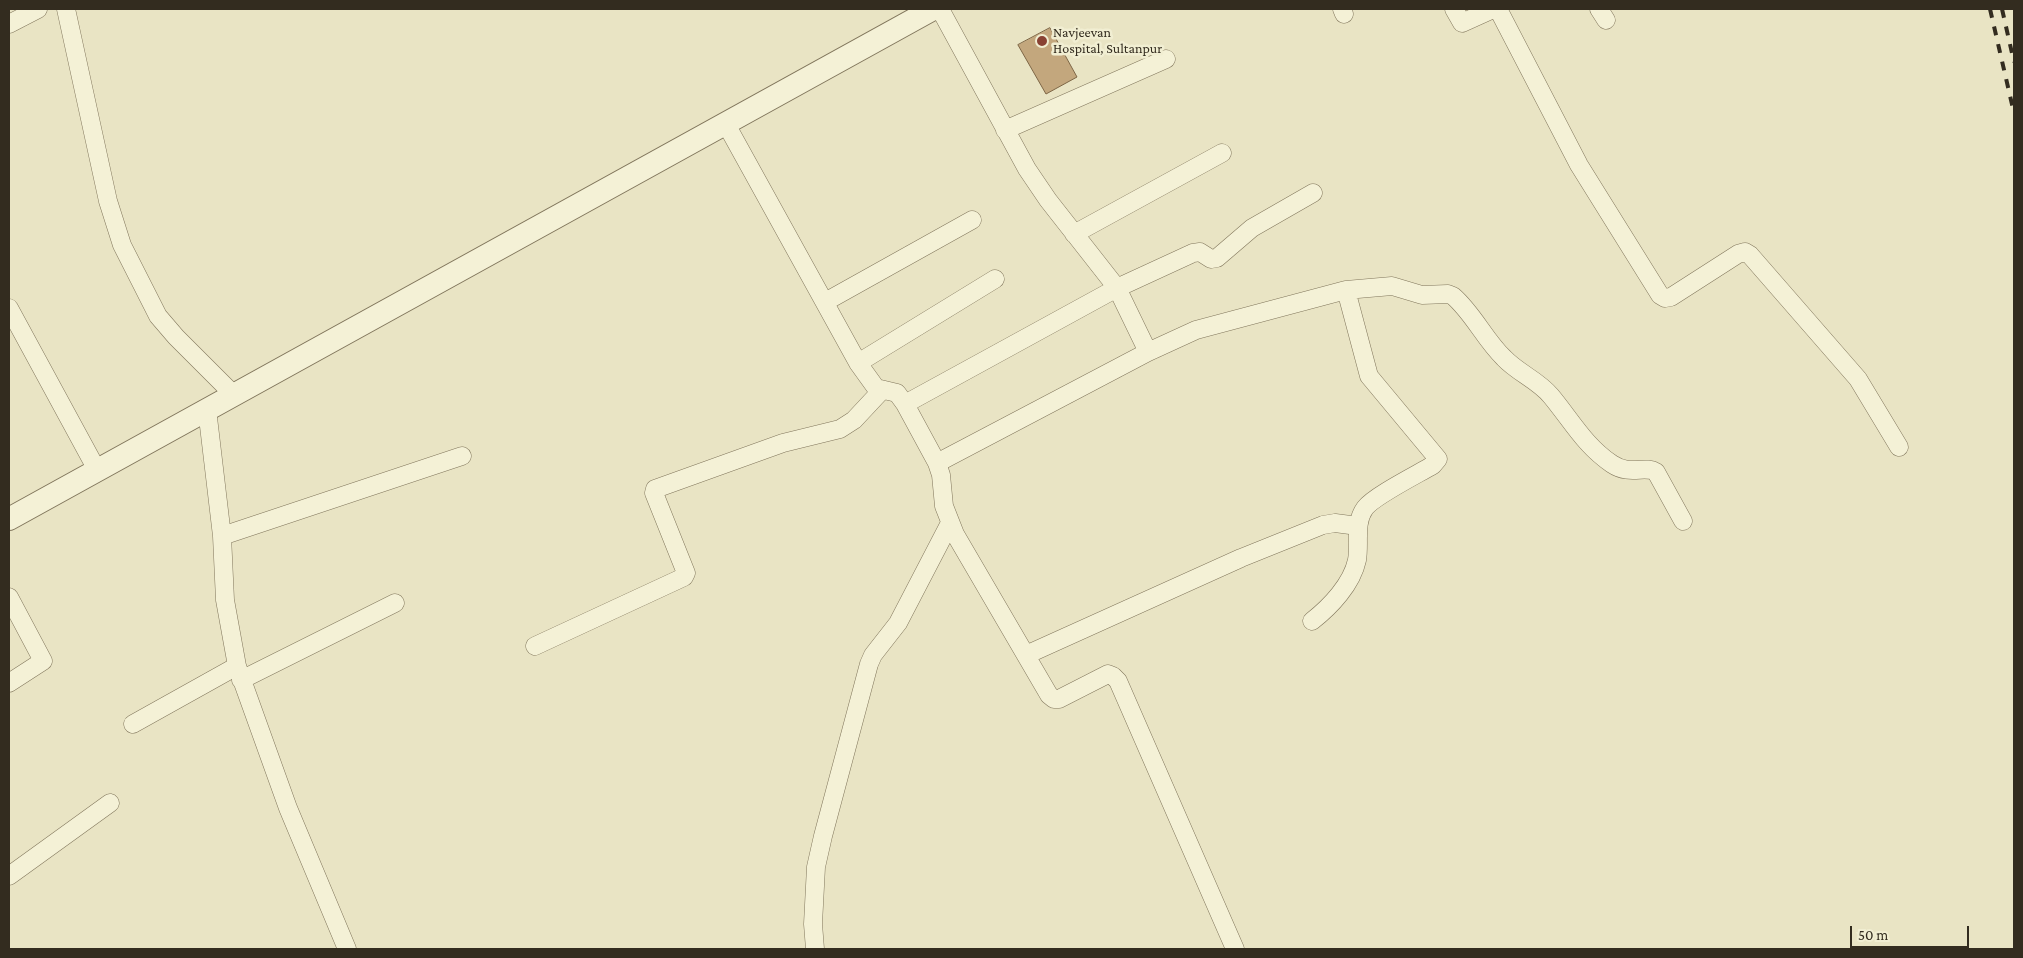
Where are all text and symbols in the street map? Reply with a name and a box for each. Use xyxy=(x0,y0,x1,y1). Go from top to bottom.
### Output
place label: Navjeevan Hospital, Sultanpur xyxy=(1053,25,1162,58)
marker: Navjeevan Hospital, Sultanpur xyxy=(1035,34,1049,48)
scale bar xyxy=(1853,916,1972,948)
text: 50 m xyxy=(1858,927,1888,943)

